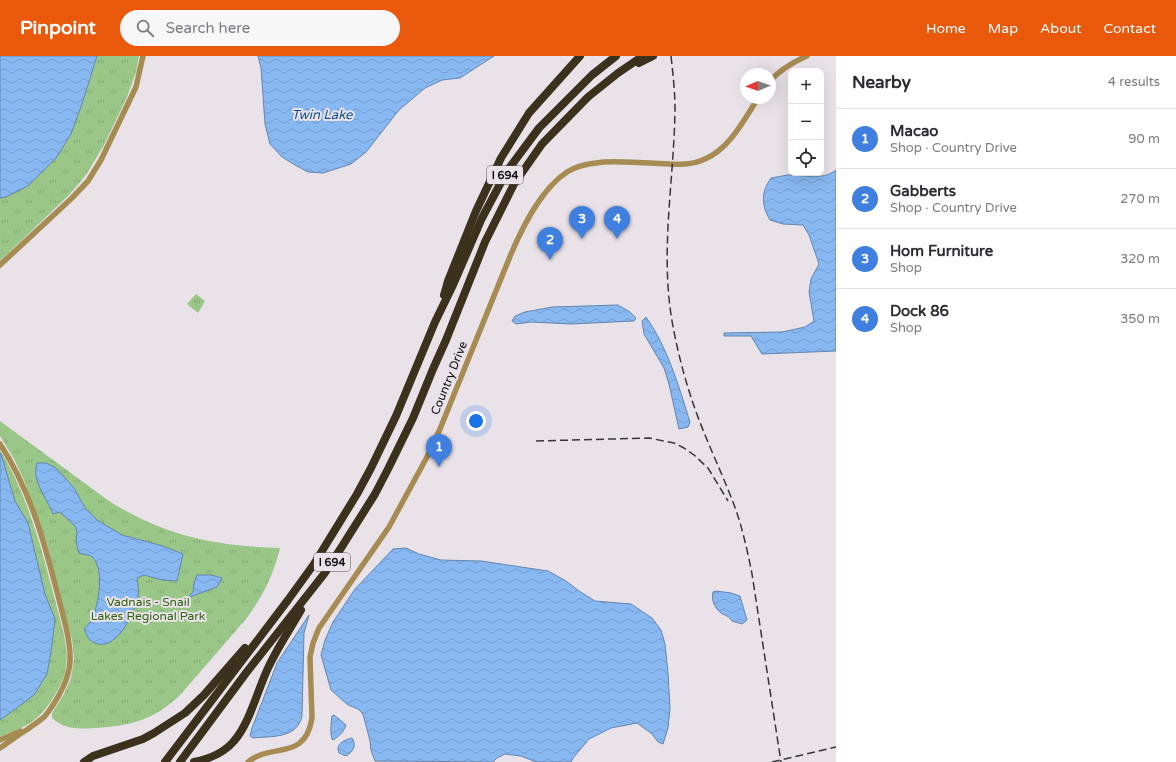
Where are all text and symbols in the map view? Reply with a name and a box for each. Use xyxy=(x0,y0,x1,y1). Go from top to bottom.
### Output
search box xyxy=(120,10,400,46)
text: Pinpoint xyxy=(20,17,96,39)
icon: search xyxy=(134,17,156,39)
text: Search here xyxy=(166,19,250,37)
text: Home xyxy=(926,20,966,37)
text: Map xyxy=(988,20,1018,37)
text: About xyxy=(1040,20,1082,37)
text: Contact xyxy=(1104,20,1156,37)
north arrow xyxy=(740,68,776,104)
map controls xyxy=(788,68,824,176)
button: + xyxy=(788,68,824,104)
text: Nearby xyxy=(852,72,911,93)
text: 4 results xyxy=(1108,74,1160,90)
button: − xyxy=(788,104,824,140)
water label: Twin Lake xyxy=(292,107,353,123)
text: Macao xyxy=(890,122,938,140)
text: 1 xyxy=(861,131,869,147)
text: 90 m xyxy=(1128,131,1160,147)
button: locate xyxy=(788,140,824,176)
text: Shop · Country Drive xyxy=(890,140,1017,156)
road number: I 694 xyxy=(487,166,523,184)
text: Gabberts xyxy=(890,182,956,200)
text: 2 xyxy=(861,191,869,207)
text: 270 m xyxy=(1120,191,1160,207)
text: Shop · Country Drive xyxy=(890,200,1017,216)
pin: 3 xyxy=(569,206,595,239)
pin: 4 xyxy=(604,206,630,239)
pin: 2 xyxy=(537,227,563,260)
text: Hom Furniture xyxy=(890,242,993,260)
text: 3 xyxy=(861,251,869,267)
text: 320 m xyxy=(1120,251,1160,267)
text: Shop xyxy=(890,260,922,276)
text: Dock 86 xyxy=(890,302,949,320)
text: 4 xyxy=(861,311,869,327)
text: 350 m xyxy=(1120,311,1160,327)
text: Shop xyxy=(890,320,922,336)
street label: Country Drive xyxy=(428,339,470,417)
your location xyxy=(466,411,486,431)
pin: 1 xyxy=(426,434,452,467)
road number: I 694 xyxy=(314,553,350,571)
park label: Vadnais - Snail Lakes Regional Park xyxy=(91,595,206,623)

